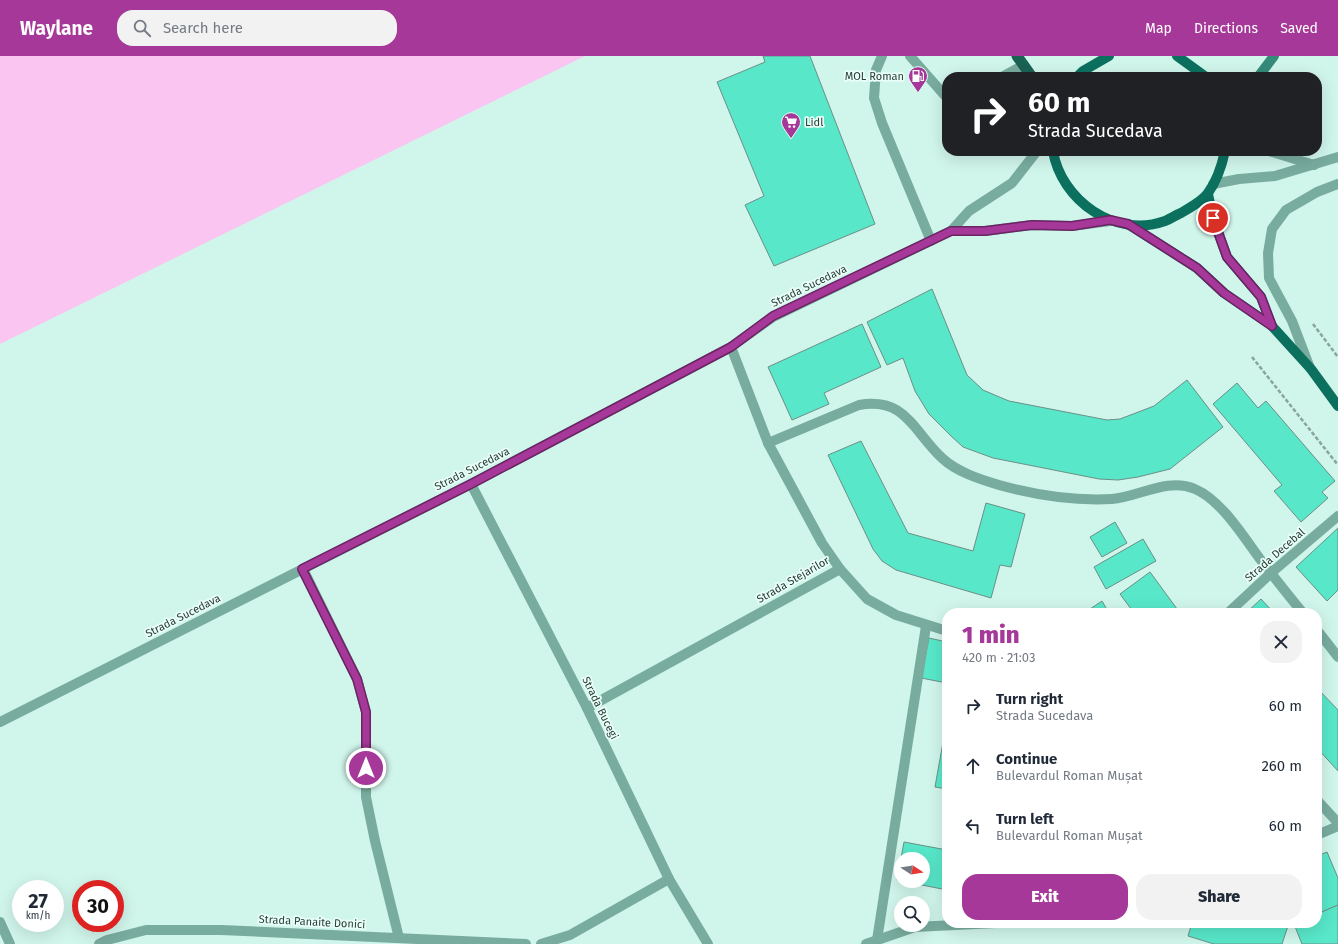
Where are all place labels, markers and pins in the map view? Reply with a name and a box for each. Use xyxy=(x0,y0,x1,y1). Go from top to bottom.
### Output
fuel station icon: MOL Roman xyxy=(907,65,929,93)
place label: MOL Roman xyxy=(845,70,904,83)
supermarket icon: Lidl xyxy=(780,111,802,139)
place label: Lidl xyxy=(805,116,823,129)
pin xyxy=(1196,201,1230,235)

